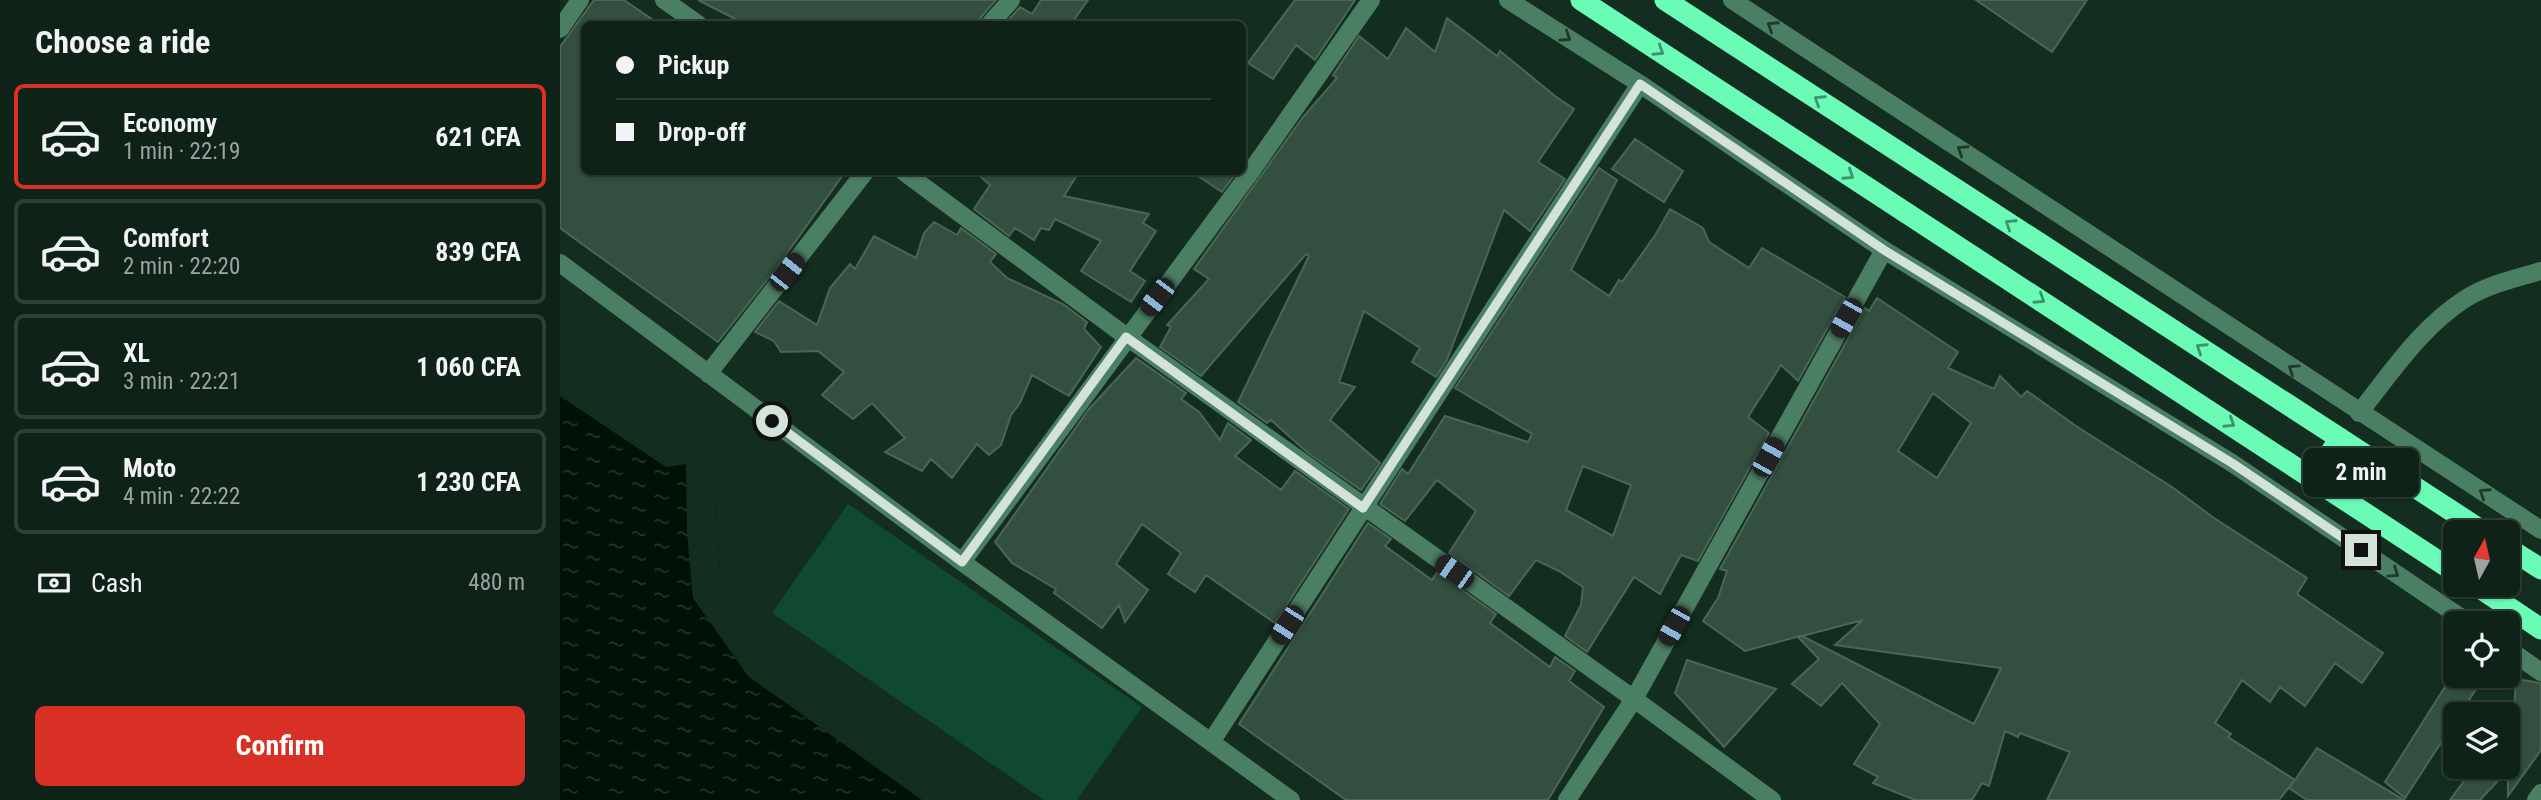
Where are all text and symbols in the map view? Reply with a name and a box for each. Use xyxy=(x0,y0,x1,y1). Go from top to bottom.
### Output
one-way arrow xyxy=(1766,21,1779,34)
text: Choose a ride xyxy=(35,23,210,61)
one-way arrow xyxy=(1558,28,1571,41)
one-way arrow xyxy=(1651,42,1664,55)
text: Pickup xyxy=(658,50,729,80)
one-way arrow xyxy=(1814,96,1827,109)
icon: car xyxy=(39,105,102,168)
text: Economy xyxy=(123,108,217,138)
text: Drop-off xyxy=(658,117,746,147)
text: 621 CFA xyxy=(435,122,521,152)
text: 1 min · 22:19 xyxy=(123,138,240,165)
one-way arrow xyxy=(1957,145,1970,158)
one-way arrow xyxy=(1841,167,1854,179)
icon: car xyxy=(39,220,102,283)
one-way arrow xyxy=(2005,220,2018,232)
text: Comfort xyxy=(123,223,209,253)
text: 839 CFA xyxy=(435,237,521,267)
car xyxy=(766,249,809,295)
text: 2 min · 22:20 xyxy=(123,253,240,280)
car xyxy=(1136,274,1179,320)
one-way arrow xyxy=(2032,291,2045,303)
car xyxy=(1827,295,1866,341)
icon: car xyxy=(39,335,102,398)
text: XL xyxy=(123,338,150,368)
one-way arrow xyxy=(2196,343,2209,356)
text: 1 060 CFA xyxy=(416,352,521,382)
one-way arrow xyxy=(2288,365,2301,377)
text: 3 min · 22:21 xyxy=(123,368,240,395)
route start xyxy=(756,405,788,437)
one-way arrow xyxy=(2223,415,2236,428)
car xyxy=(1749,434,1788,480)
callout: 2 min xyxy=(2303,448,2419,498)
icon: car xyxy=(39,450,102,513)
text: Moto xyxy=(123,453,176,483)
text: 2 min xyxy=(2335,459,2387,486)
text: 1 230 CFA xyxy=(416,467,521,497)
text: 4 min · 22:22 xyxy=(123,483,240,510)
one-way arrow xyxy=(2478,489,2491,502)
north arrow xyxy=(2443,520,2520,597)
map controls xyxy=(2443,520,2520,779)
route end xyxy=(2345,534,2377,566)
car xyxy=(1431,551,1478,593)
icon: cash xyxy=(35,564,73,602)
one-way arrow xyxy=(2387,564,2400,577)
text: Cash xyxy=(91,568,143,598)
text: 480 m xyxy=(468,569,525,596)
car xyxy=(1267,602,1308,648)
car xyxy=(1655,603,1694,649)
button: locate xyxy=(2443,611,2520,688)
button: layers xyxy=(2443,702,2520,779)
button: Confirm xyxy=(35,706,525,786)

